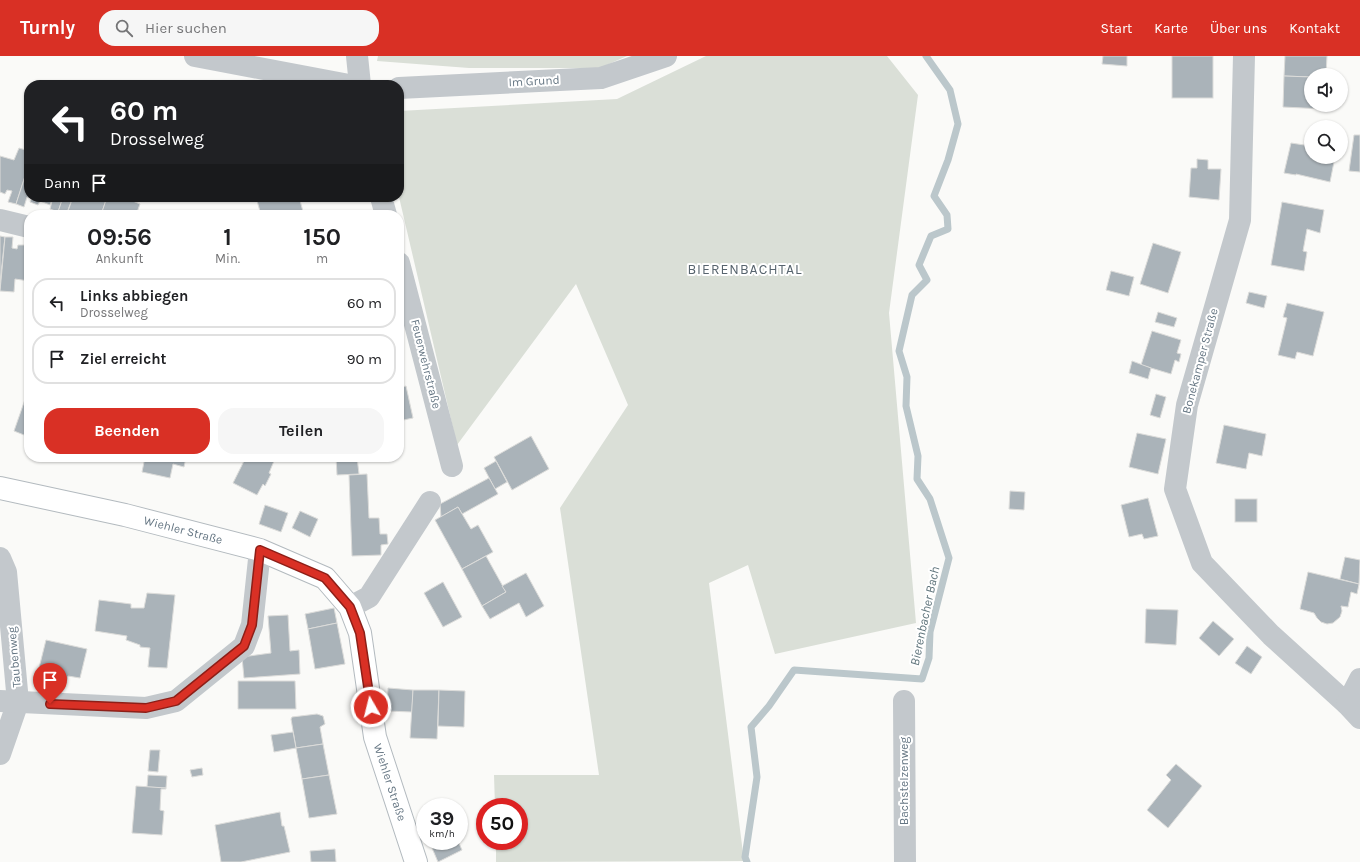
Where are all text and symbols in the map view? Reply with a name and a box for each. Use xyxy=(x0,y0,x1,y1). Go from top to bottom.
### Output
search box xyxy=(99,10,379,46)
text: Turnly xyxy=(20,17,75,39)
icon: search xyxy=(113,17,135,39)
text: Hier suchen xyxy=(145,19,227,37)
text: Start xyxy=(1100,20,1132,37)
text: Karte xyxy=(1154,20,1188,37)
text: Über uns xyxy=(1210,20,1267,37)
text: Kontakt xyxy=(1289,20,1340,37)
map controls xyxy=(1304,68,1348,164)
button: sound xyxy=(1304,68,1348,112)
street label: Im Grund xyxy=(508,73,560,89)
text: 60 m xyxy=(110,94,178,127)
icon: left xyxy=(44,96,96,148)
button: search xyxy=(1304,120,1348,164)
text: Drosselweg xyxy=(110,128,204,150)
icon: arrive xyxy=(88,172,110,194)
text: Dann xyxy=(44,174,80,192)
text: 09:56 xyxy=(87,223,152,251)
text: 1 xyxy=(223,223,232,251)
text: 150 xyxy=(303,223,341,251)
text: Ankunft xyxy=(96,251,143,266)
text: Min. xyxy=(215,251,240,266)
text: m xyxy=(316,251,328,266)
district label: BIERENBACHTAL xyxy=(687,261,803,278)
text: Links abbiegen xyxy=(80,287,188,305)
icon: left xyxy=(46,292,68,314)
text: 60 m xyxy=(347,294,382,312)
text: Drosselweg xyxy=(80,305,148,320)
street label: Bonekamper Straße xyxy=(1179,307,1221,415)
street label: Feuerwehrstraße xyxy=(408,318,444,410)
icon: arrive xyxy=(46,348,68,370)
text: Ziel erreicht xyxy=(80,350,166,368)
text: 90 m xyxy=(347,350,382,368)
button: Beenden xyxy=(44,408,210,454)
button: Teilen xyxy=(218,408,384,454)
street label: Wiehler Straße xyxy=(142,513,224,547)
water label: Bierenbacher Bach xyxy=(907,565,942,667)
street label: Taubenweg xyxy=(4,626,24,688)
pin xyxy=(33,663,67,704)
icon: arrive xyxy=(39,669,61,691)
position arrow xyxy=(350,686,392,728)
street label: Bachstelzenweg xyxy=(897,736,911,825)
street label: Wiehler Straße xyxy=(371,742,409,823)
speed limit sign: 50 xyxy=(476,798,528,850)
text: 39 xyxy=(430,807,454,830)
text: km/h xyxy=(429,828,455,840)

